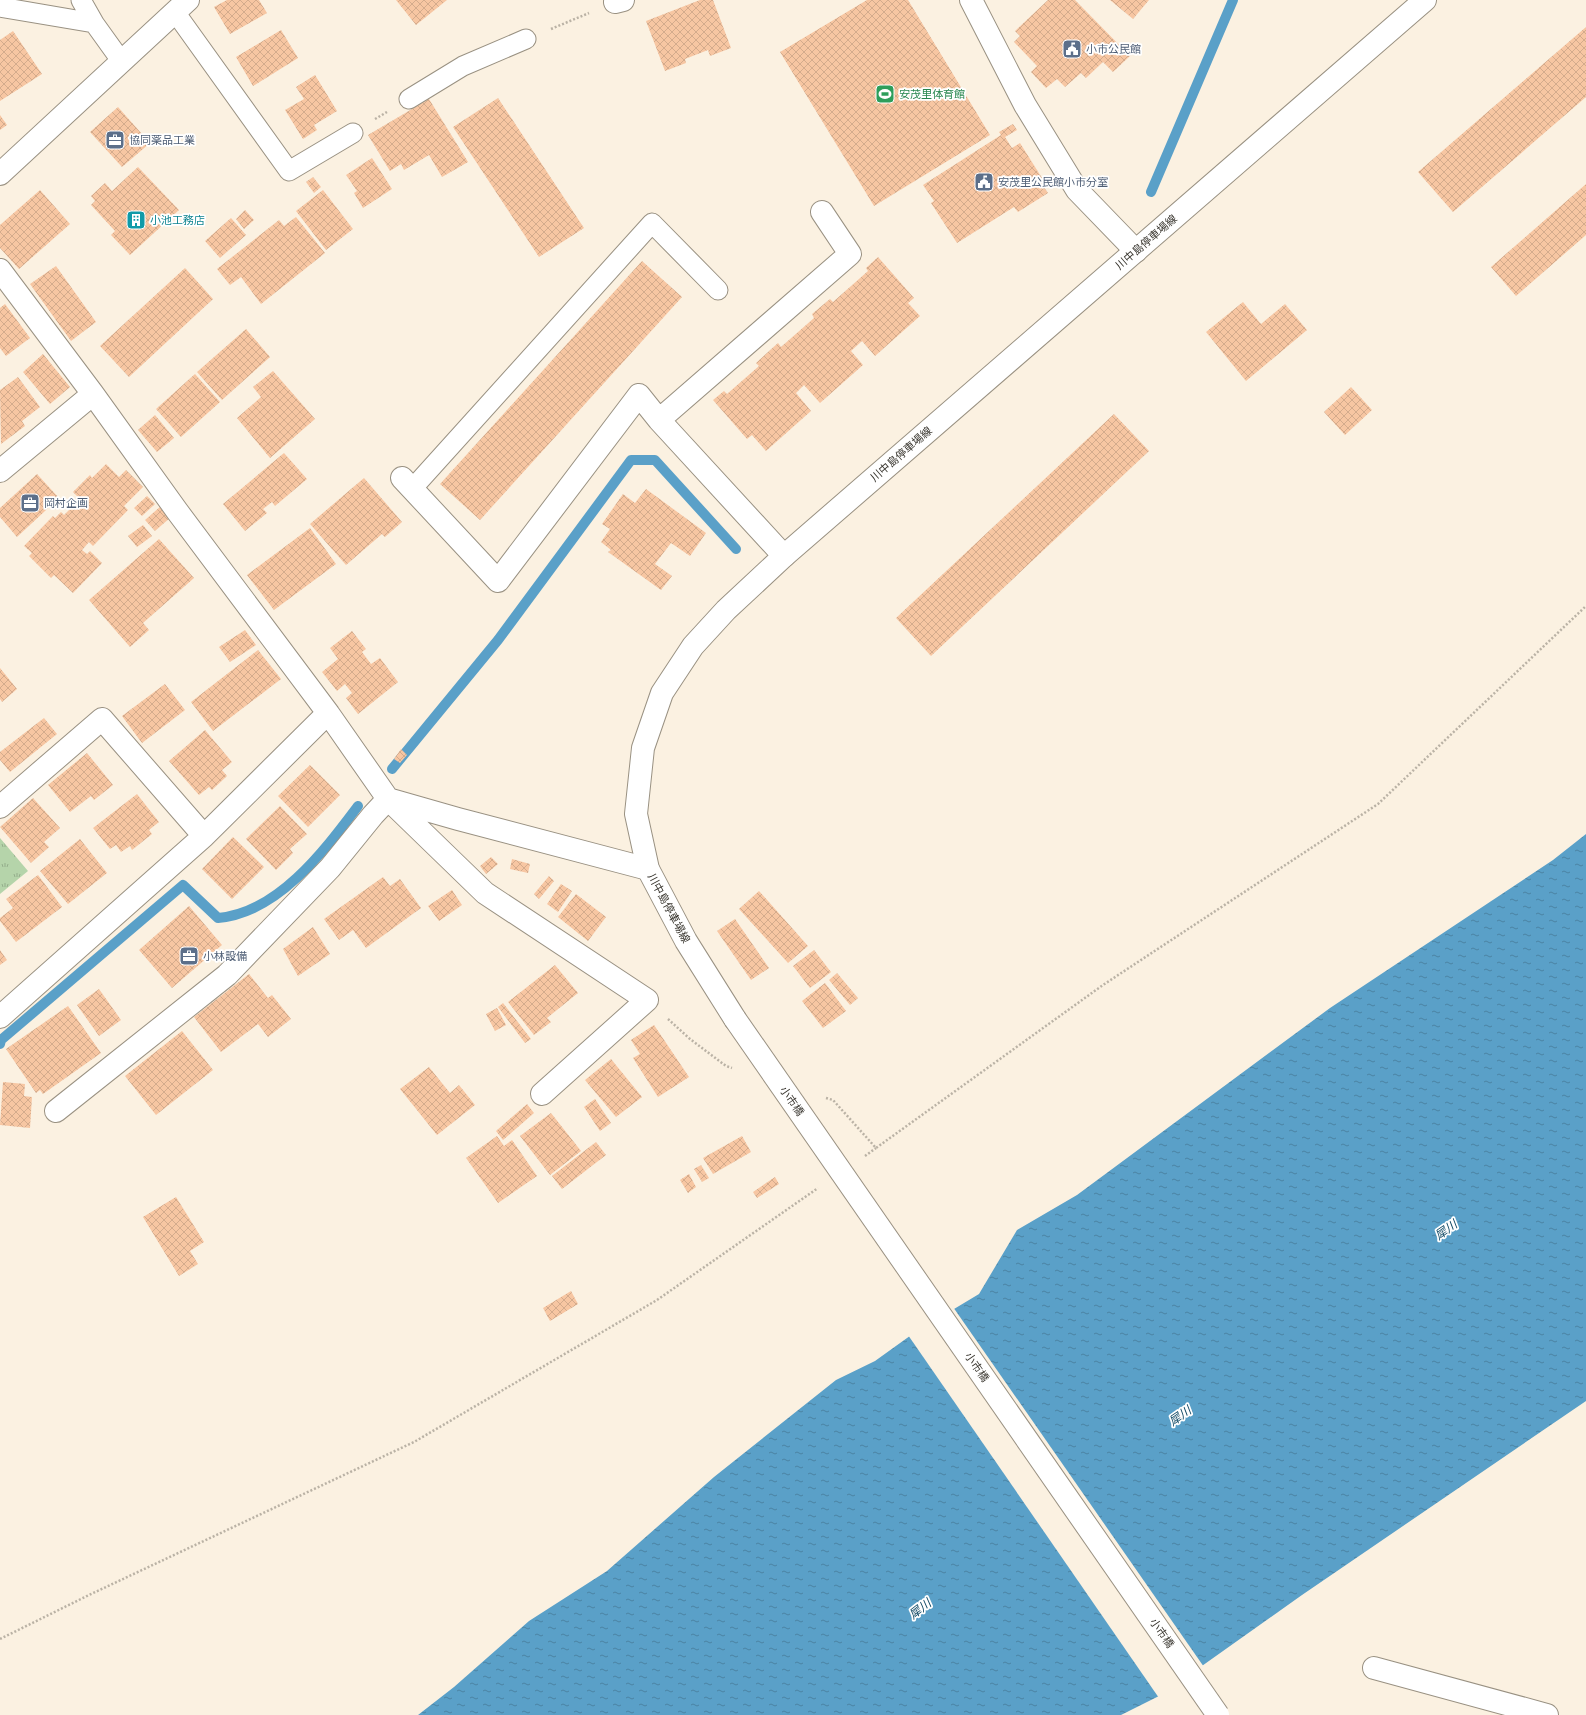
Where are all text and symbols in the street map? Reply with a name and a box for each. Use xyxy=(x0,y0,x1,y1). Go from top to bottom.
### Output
public building icon: 小市公民館 xyxy=(1061,38,1083,60)
place label: 小市公民館 xyxy=(1086,42,1141,56)
sports icon: 安茂里体育館 xyxy=(874,83,896,105)
place label: 安茂里体育館 xyxy=(899,87,965,101)
office icon: 協同薬品工業 xyxy=(104,129,126,151)
place label: 協同薬品工業 xyxy=(129,133,195,147)
public building icon: 安茂里公民館小市分室 xyxy=(973,171,995,193)
place label: 安茂里公民館小市分室 xyxy=(998,175,1108,189)
building icon: 小池工務店 xyxy=(125,209,147,231)
street label: 川中島停車場線 xyxy=(1112,211,1180,273)
place label: 小池工務店 xyxy=(150,213,205,227)
street label: 川中島停車場線 xyxy=(867,423,935,485)
office icon: 岡村企画 xyxy=(19,492,41,514)
place label: 岡村企画 xyxy=(44,496,88,510)
street label: 川中島停車場線 xyxy=(645,871,693,945)
office icon: 小林設備 xyxy=(178,945,200,967)
place label: 小林設備 xyxy=(203,949,247,963)
street label: 小市橋 xyxy=(777,1083,807,1119)
water label: 犀川 xyxy=(1432,1215,1462,1243)
street label: 小市橋 xyxy=(962,1349,992,1385)
water label: 犀川 xyxy=(1166,1401,1196,1429)
water label: 犀川 xyxy=(906,1594,936,1623)
street label: 小市橋 xyxy=(1147,1615,1177,1651)

